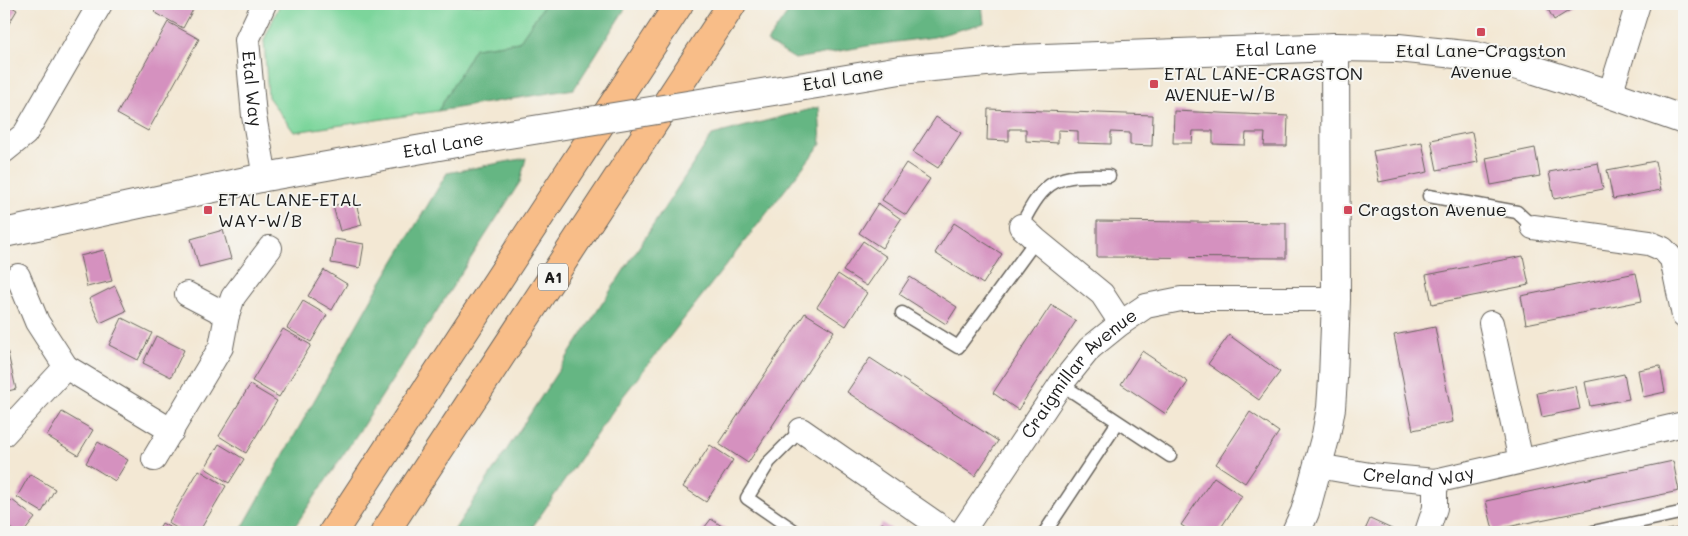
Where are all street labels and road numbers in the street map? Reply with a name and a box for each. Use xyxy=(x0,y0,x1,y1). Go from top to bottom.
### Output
street label: Etal Lane xyxy=(1235,35,1317,62)
street label: Etal Way xyxy=(237,50,269,129)
street label: Etal Lane xyxy=(801,60,885,96)
street label: Etal Lane xyxy=(401,125,485,163)
road number: A1 xyxy=(538,264,568,290)
street label: Craigmillar Avenue xyxy=(1015,303,1141,443)
street label: Creland Way xyxy=(1361,459,1477,492)

